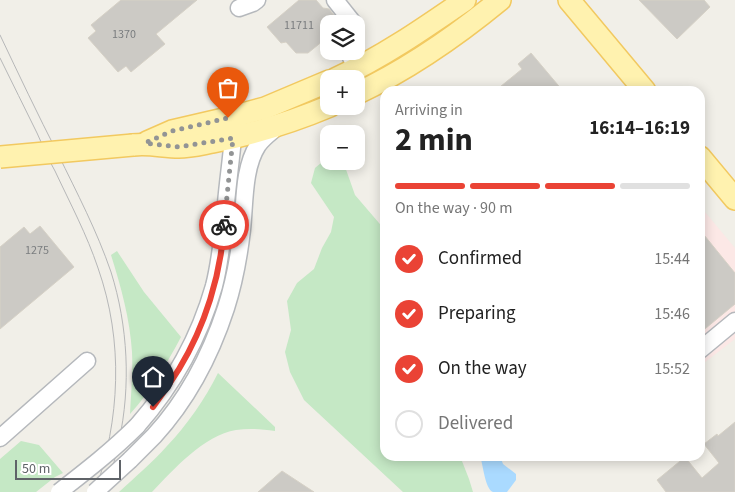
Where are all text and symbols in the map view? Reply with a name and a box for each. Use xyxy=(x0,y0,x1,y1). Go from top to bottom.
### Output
map controls xyxy=(320,15,365,170)
button: layers xyxy=(320,15,365,60)
house number: 11711 xyxy=(284,17,314,34)
house number: 1370 xyxy=(112,26,136,43)
pin xyxy=(207,67,249,118)
button: + xyxy=(320,70,365,115)
icon: bag xyxy=(214,74,242,102)
text: Arriving in xyxy=(395,99,463,121)
text: 16:14–16:19 xyxy=(589,115,690,142)
text: 2 min xyxy=(395,117,473,163)
button: − xyxy=(320,125,365,170)
text: On the way · 90 m xyxy=(395,197,512,219)
courier xyxy=(199,200,249,250)
icon: bike xyxy=(210,211,238,239)
house number: 1275 xyxy=(25,242,49,259)
icon: check xyxy=(395,245,423,273)
text: Confirmed xyxy=(438,245,522,272)
text: 15:44 xyxy=(654,248,690,270)
icon: check xyxy=(395,300,423,328)
text: Preparing xyxy=(438,300,516,327)
text: 15:46 xyxy=(654,303,690,325)
icon: check xyxy=(395,355,423,383)
text: On the way xyxy=(438,355,527,382)
pin xyxy=(132,356,174,407)
text: 15:52 xyxy=(654,358,690,380)
icon: home xyxy=(139,363,167,391)
text: Delivered xyxy=(438,410,513,437)
scale bar xyxy=(15,457,121,480)
text: 50 m xyxy=(22,459,50,479)

